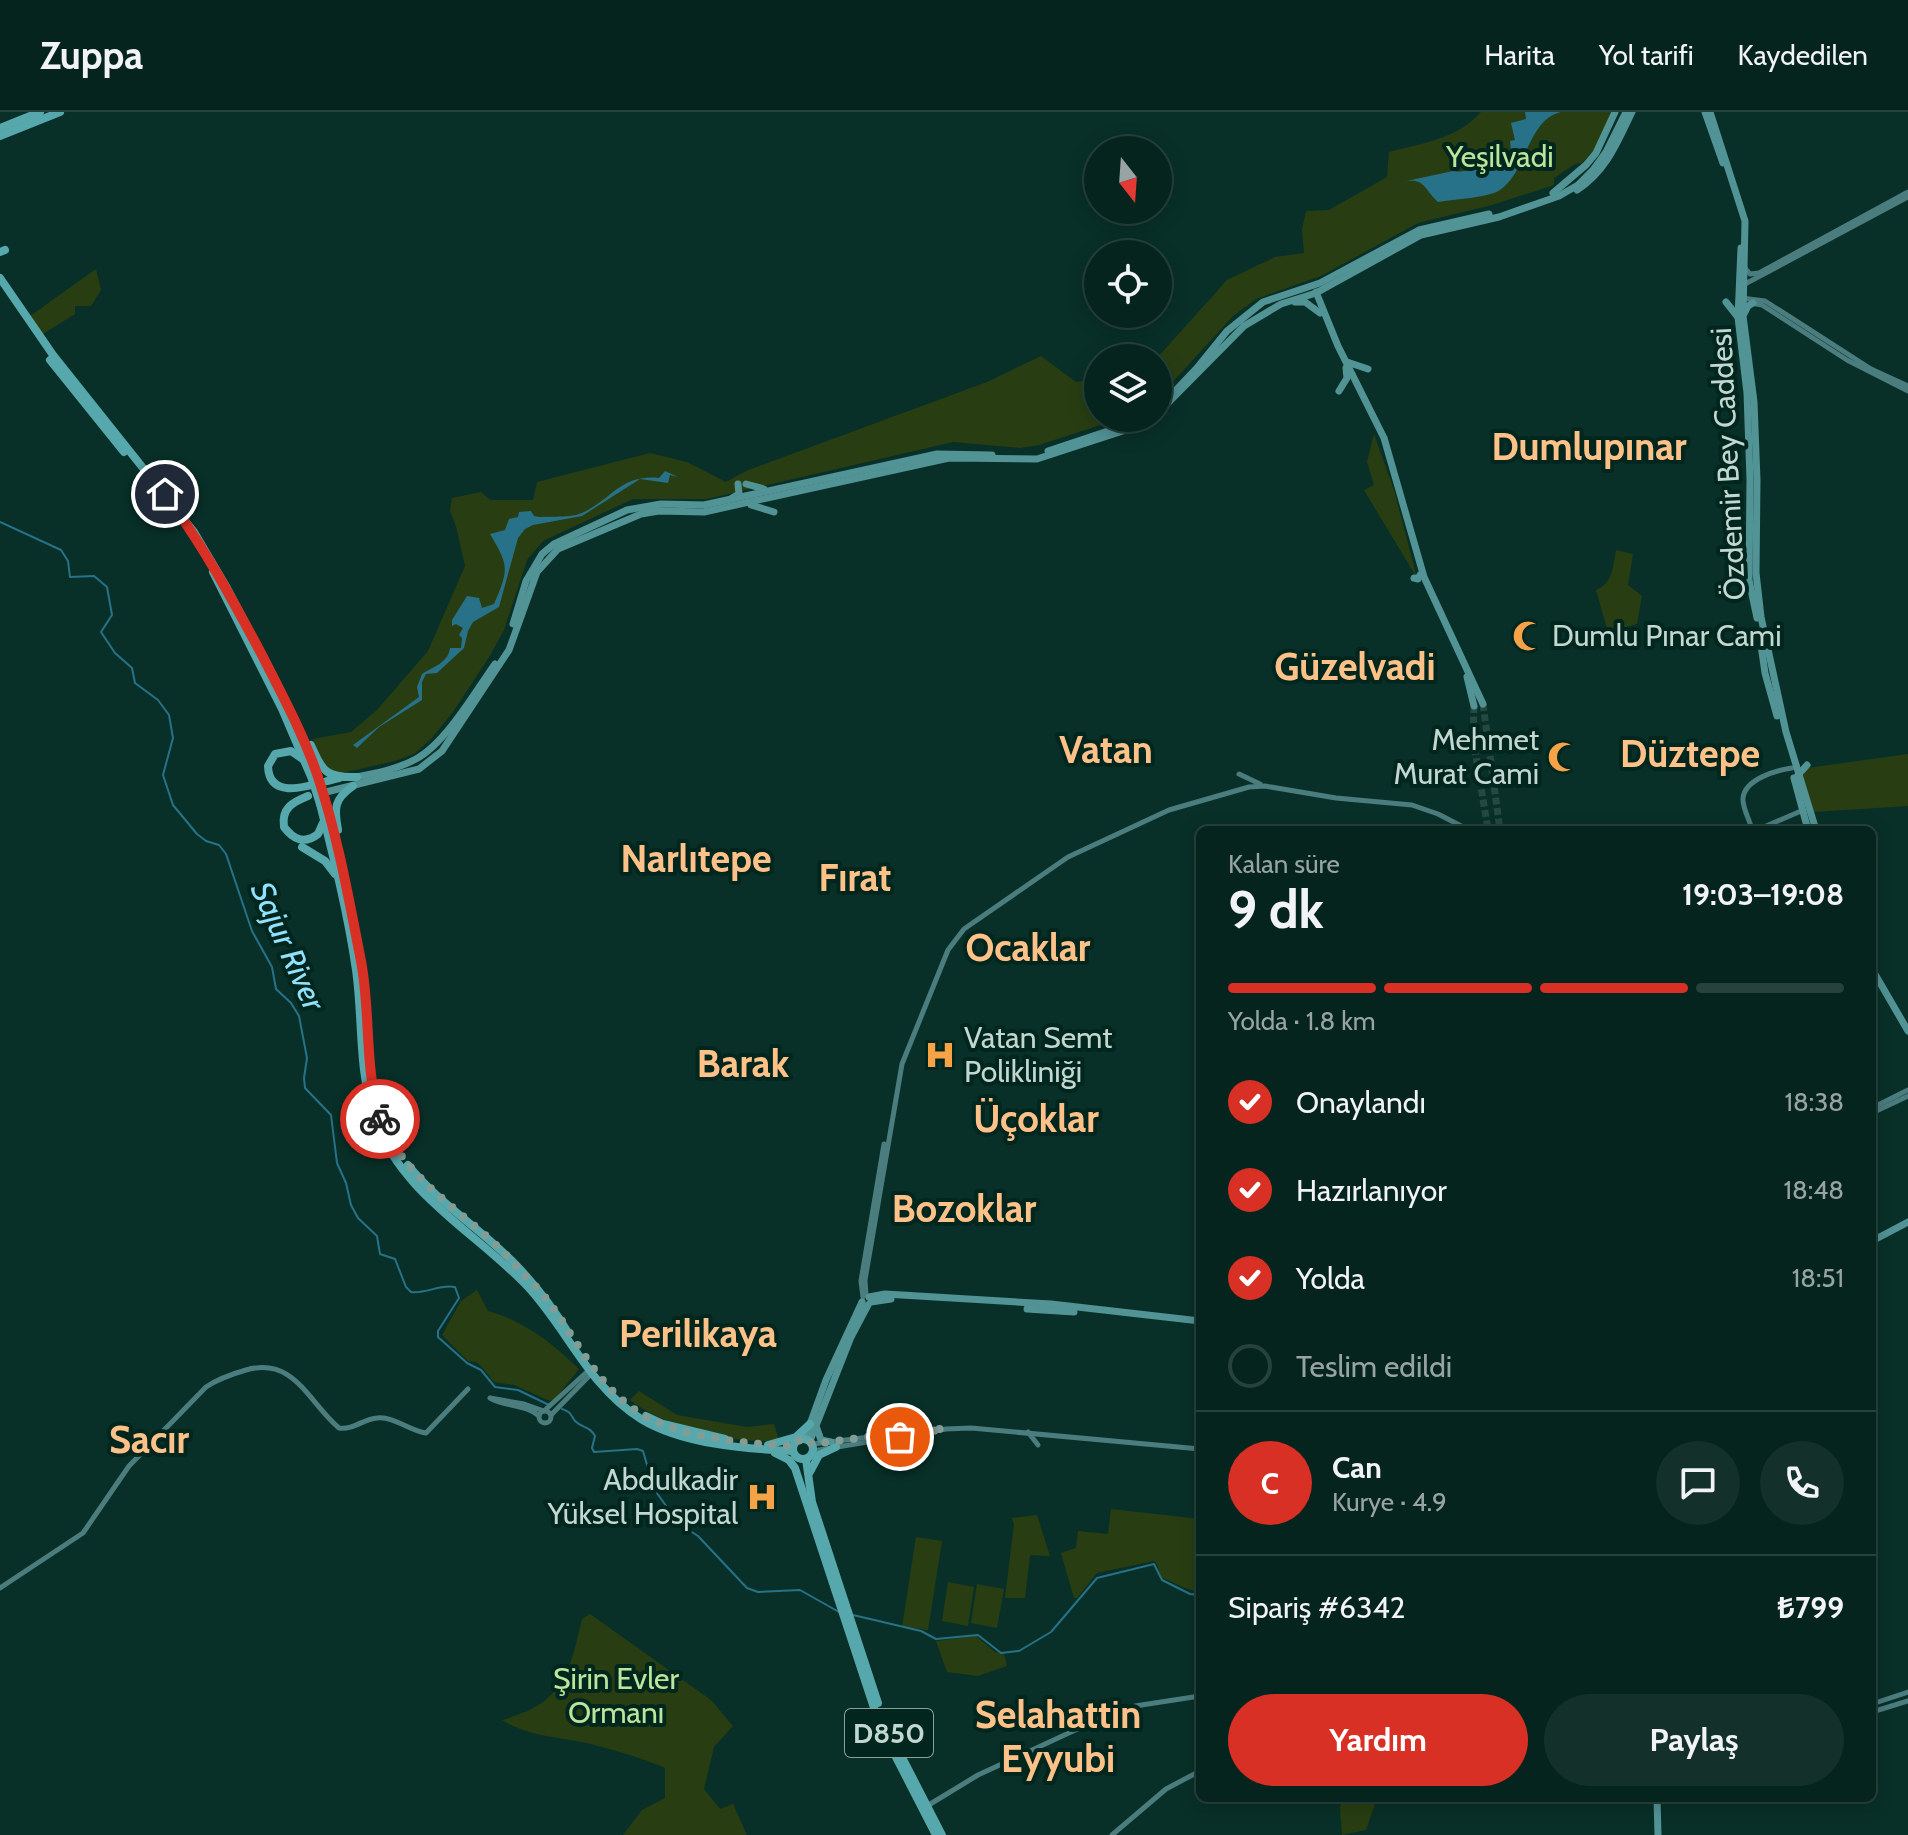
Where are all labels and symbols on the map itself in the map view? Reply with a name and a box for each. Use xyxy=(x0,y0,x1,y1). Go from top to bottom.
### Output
north arrow xyxy=(1084,136,1172,224)
park label: Yeşilvadi xyxy=(1445,138,1554,175)
street label: Özdemir Bey Caddesi xyxy=(1702,327,1753,601)
district label: Dumlupınar xyxy=(1491,423,1687,470)
pin xyxy=(131,460,199,528)
place label: Dumlu Pınar Cami xyxy=(1552,617,1782,654)
mosque icon: Dumlu Pınar Cami xyxy=(1511,619,1545,653)
district label: Güzelvadi xyxy=(1274,643,1436,690)
place label: Mehmet Murat Cami xyxy=(1393,721,1539,792)
district label: Vatan xyxy=(1059,726,1153,773)
district label: Düztepe xyxy=(1620,730,1760,777)
mosque icon: Mehmet Murat Cami xyxy=(1546,740,1580,774)
district label: Narlıtepe xyxy=(620,835,772,882)
district label: Fırat xyxy=(819,854,891,901)
water label: Sajur River xyxy=(243,875,335,1017)
district label: Ocaklar xyxy=(966,924,1091,971)
place label: Vatan Semt Polikliniği xyxy=(964,1019,1112,1090)
hospital icon: Vatan Semt Polikliniği xyxy=(923,1038,957,1072)
district label: Barak xyxy=(697,1040,790,1087)
courier xyxy=(340,1079,420,1159)
district label: Üçoklar xyxy=(973,1095,1099,1142)
district label: Bozoklar xyxy=(892,1185,1037,1232)
district label: Perilikaya xyxy=(619,1310,777,1357)
pin xyxy=(866,1403,934,1471)
district label: Sacır xyxy=(109,1416,189,1463)
place label: Abdulkadir Yüksel Hospital xyxy=(547,1461,739,1532)
hospital icon: Abdulkadir Yüksel Hospital xyxy=(745,1480,779,1514)
park label: Şirin Evler Ormanı xyxy=(553,1660,679,1731)
district label: Selahattin Eyyubi xyxy=(975,1691,1141,1782)
road number: D850 xyxy=(845,1709,933,1757)

